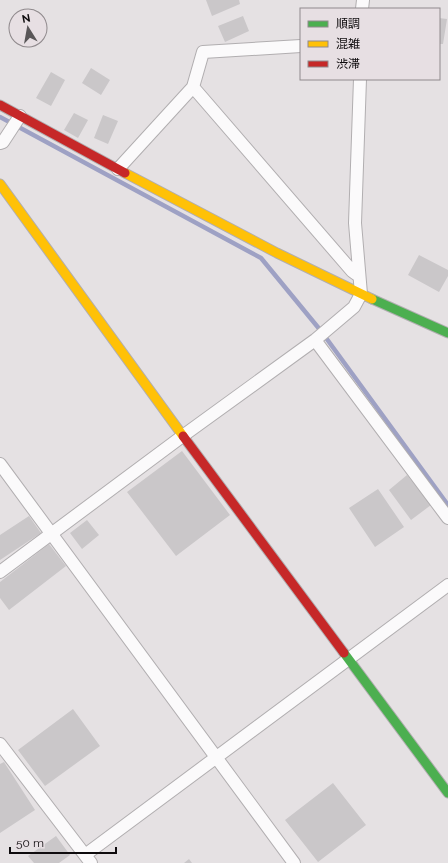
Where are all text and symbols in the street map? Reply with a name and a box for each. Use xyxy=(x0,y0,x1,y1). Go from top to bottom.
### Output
north arrow xyxy=(8,8,48,48)
legend xyxy=(300,8,440,80)
text: N xyxy=(21,11,32,26)
text: 順調 xyxy=(336,17,360,31)
text: 混雑 xyxy=(336,37,360,51)
text: 渋滞 xyxy=(336,57,360,71)
scale bar xyxy=(10,829,116,855)
text: 50 m xyxy=(16,836,44,850)

